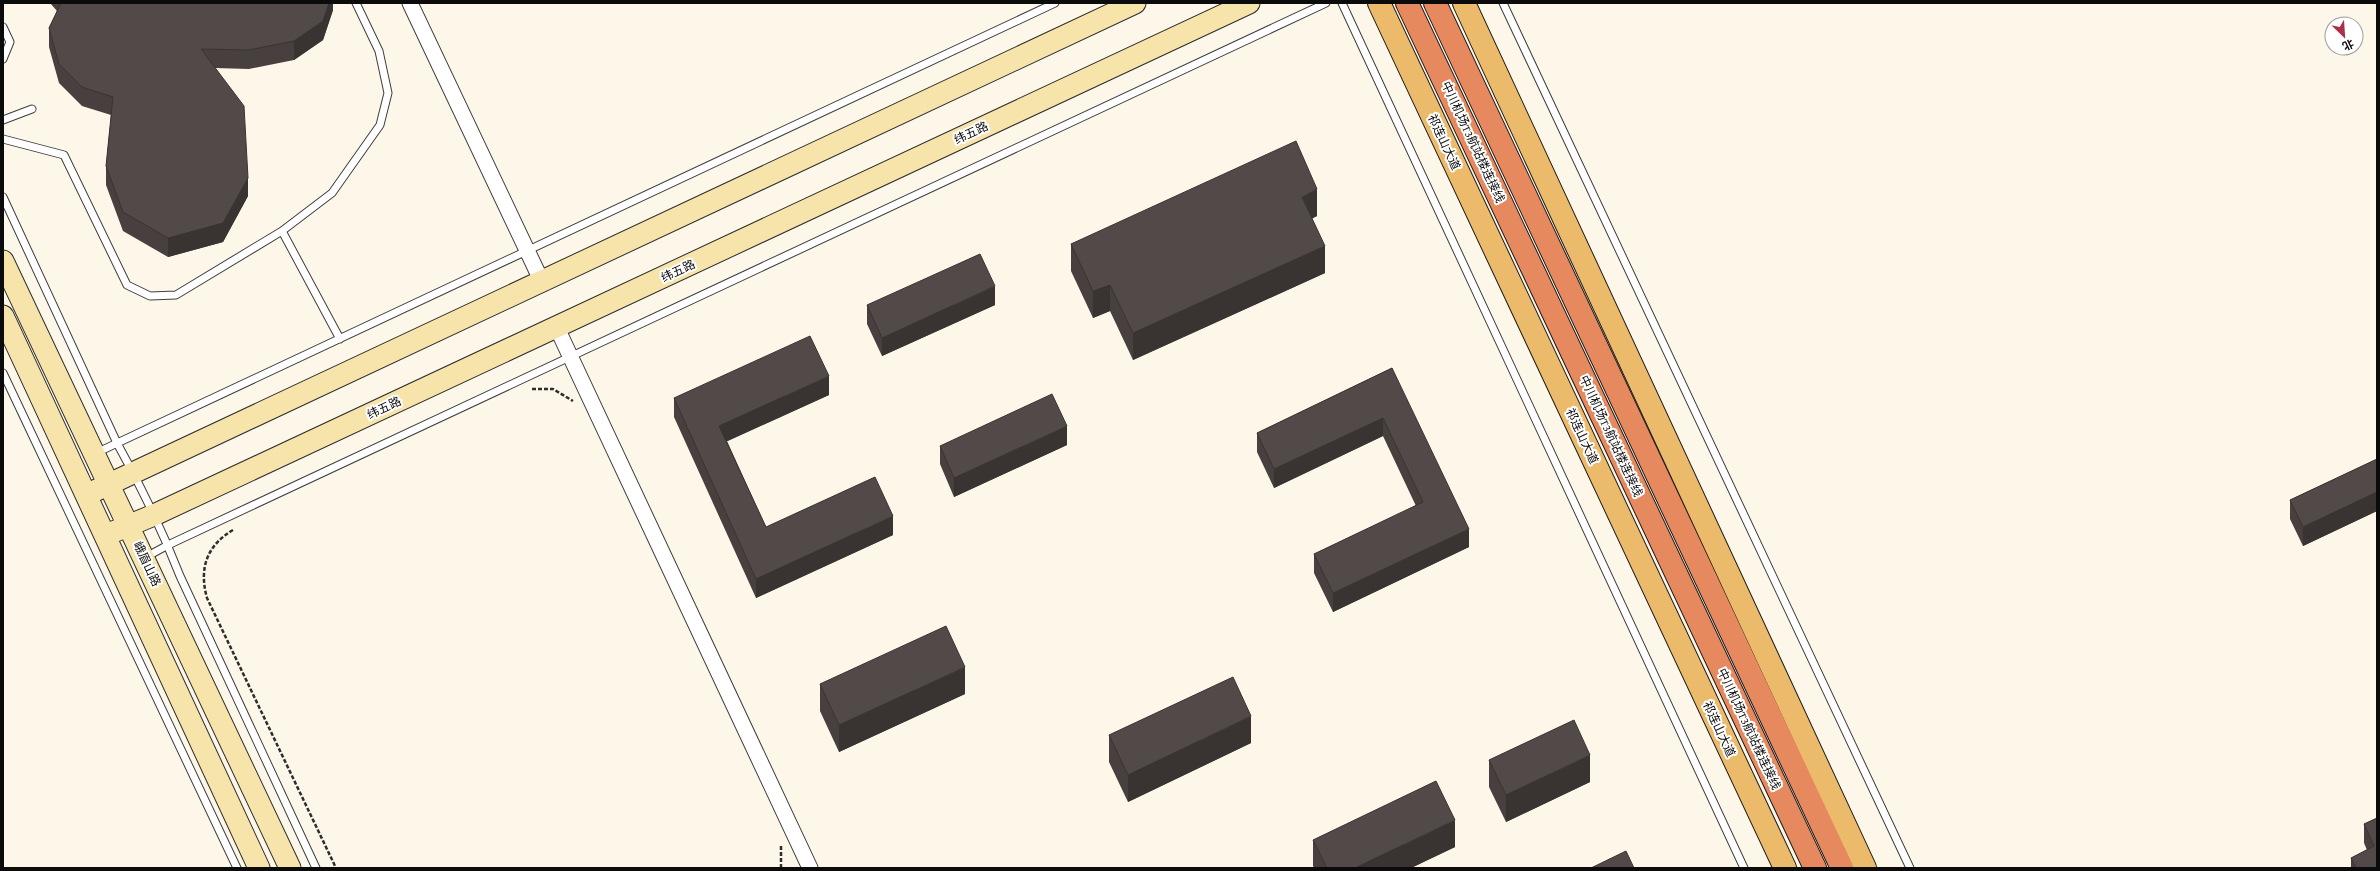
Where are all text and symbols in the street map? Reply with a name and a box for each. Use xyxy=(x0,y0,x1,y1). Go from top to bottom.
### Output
north arrow xyxy=(2324,16,2364,56)
text: 北 xyxy=(2341,37,2356,53)
street label: 中川机场T3航站楼连接线 xyxy=(1439,79,1507,205)
street label: 祁连山大道 xyxy=(1425,112,1463,172)
street label: 纬五路 xyxy=(952,119,990,147)
street label: 纬五路 xyxy=(659,257,697,285)
street label: 中川机场T3航站楼连接线 xyxy=(1577,373,1645,499)
street label: 纬五路 xyxy=(365,394,403,422)
street label: 祁连山大道 xyxy=(1563,406,1601,466)
street label: 峨眉山路 xyxy=(131,539,163,589)
street label: 中川机场T3航站楼连接线 xyxy=(1715,666,1783,792)
street label: 祁连山大道 xyxy=(1700,699,1738,759)

